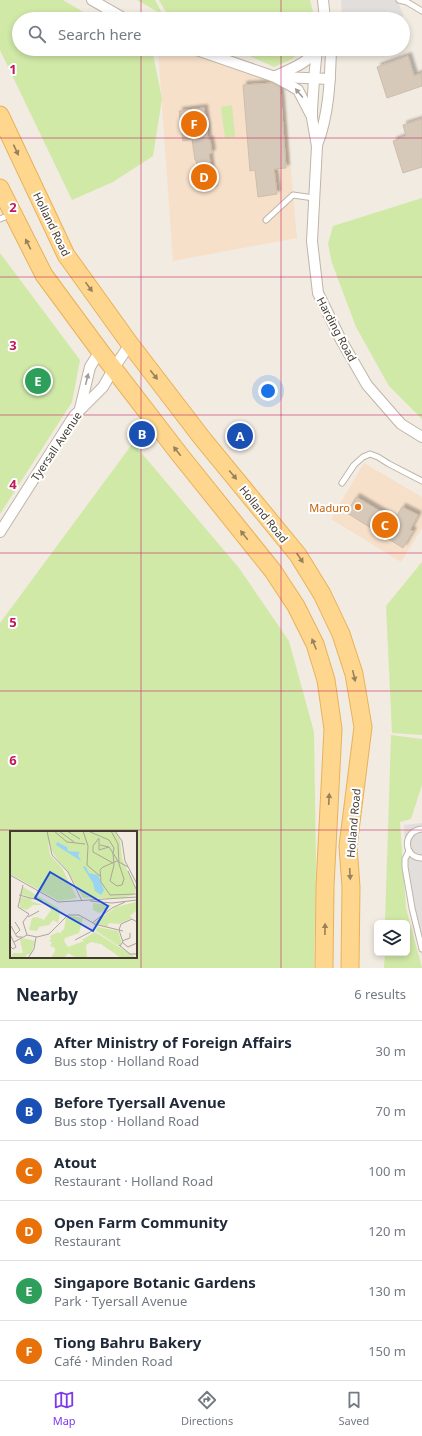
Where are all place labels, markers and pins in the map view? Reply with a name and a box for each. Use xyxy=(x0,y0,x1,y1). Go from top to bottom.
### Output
pin: F xyxy=(181,109,207,139)
pin: D xyxy=(191,162,217,192)
pin: E xyxy=(25,366,51,396)
pin: B xyxy=(129,419,155,449)
pin: A xyxy=(227,421,253,451)
place label: Maduro xyxy=(309,500,350,515)
marker: Maduro xyxy=(353,502,363,512)
pin: C xyxy=(372,510,398,540)

